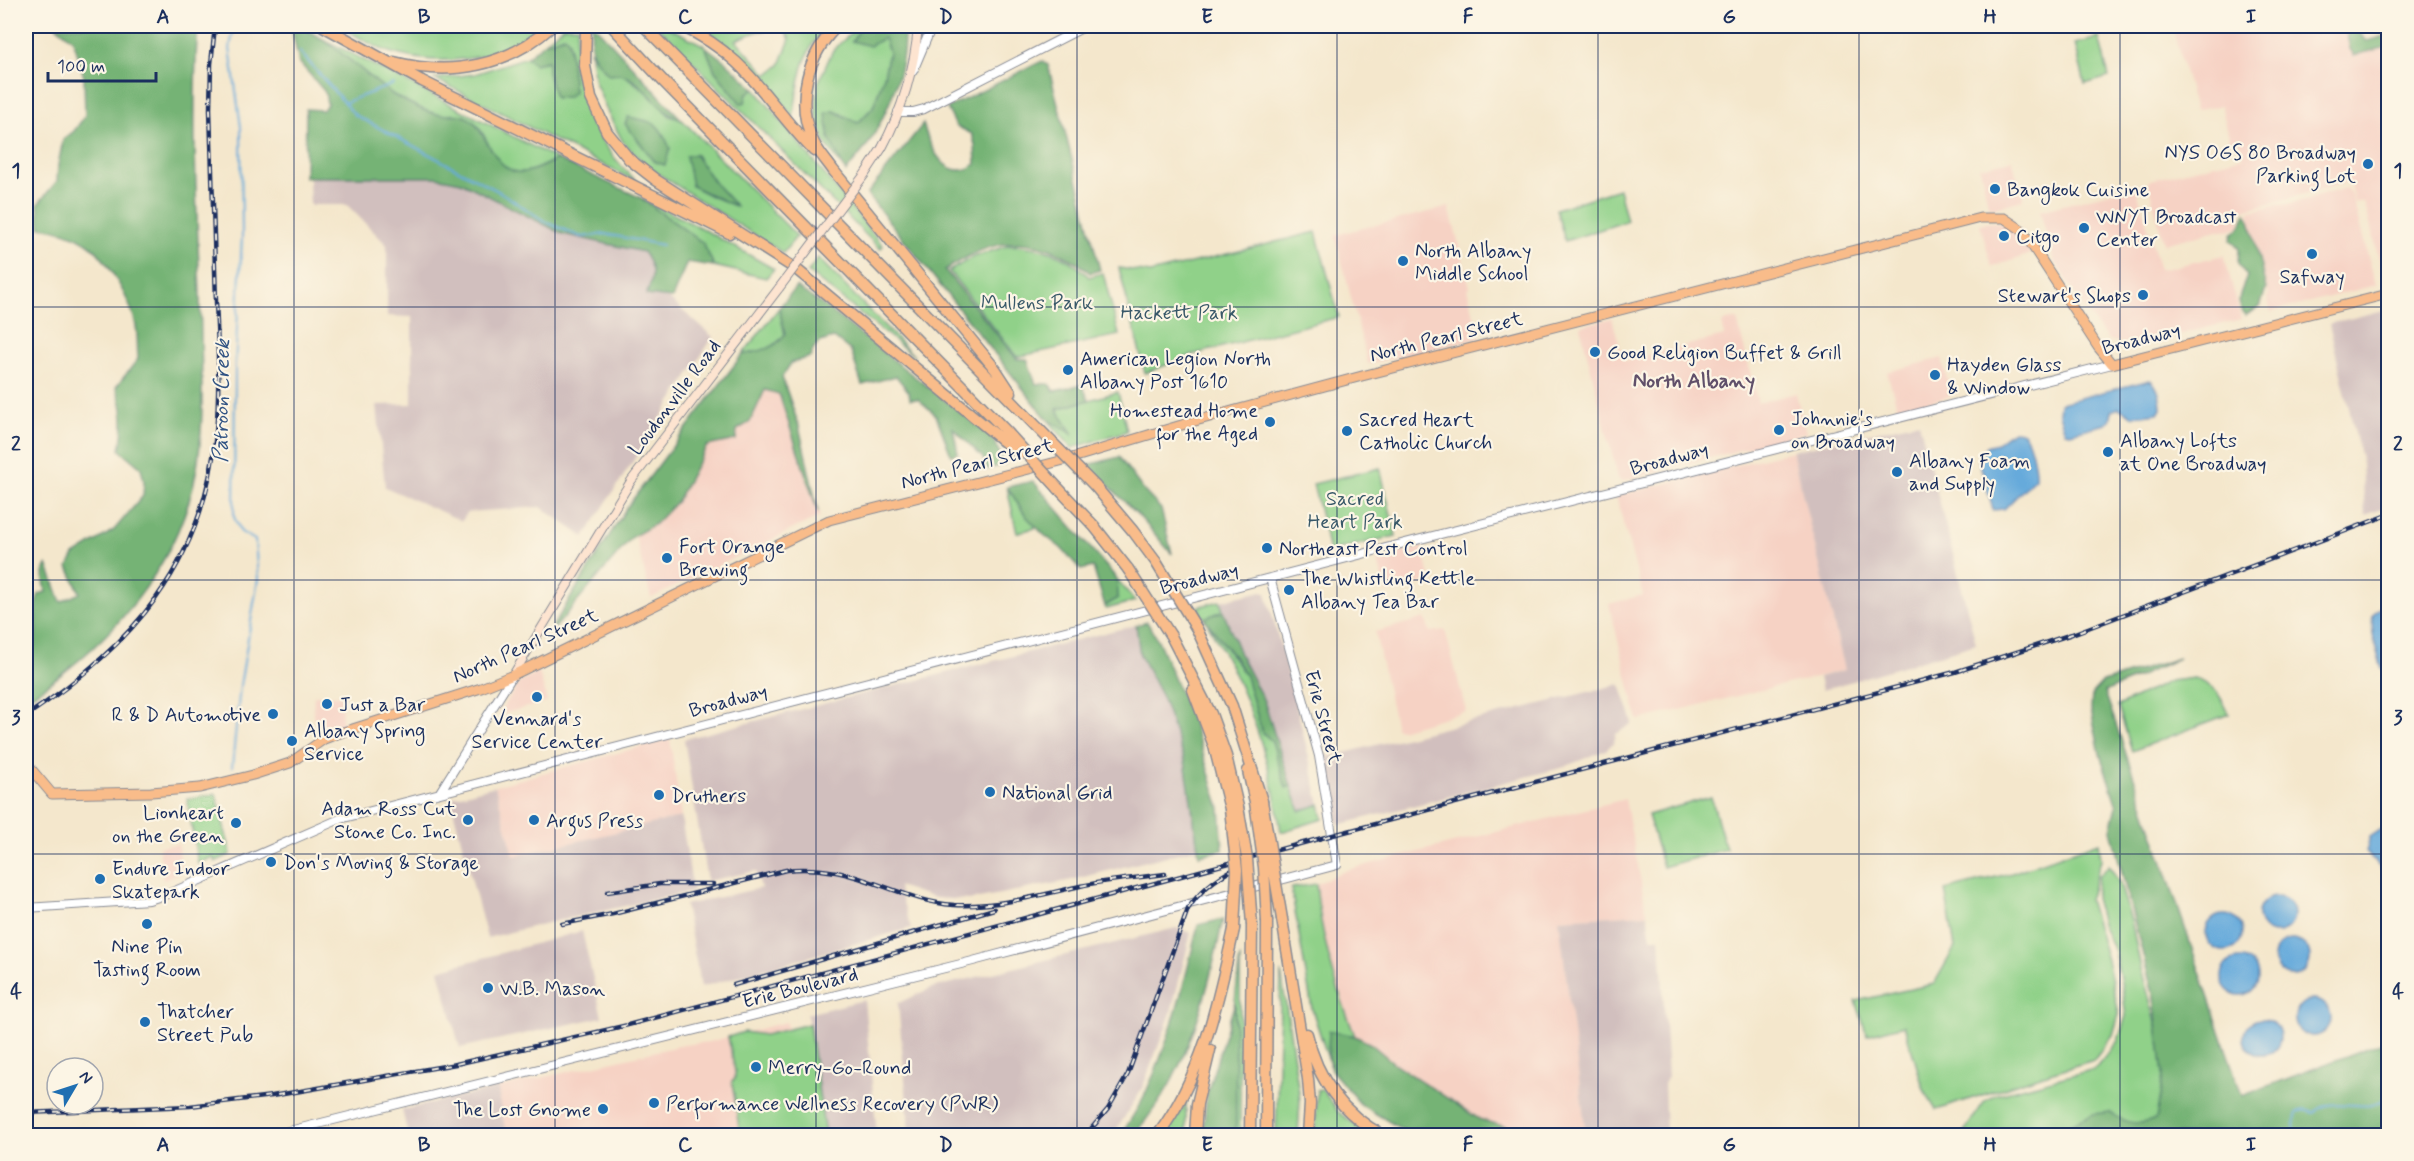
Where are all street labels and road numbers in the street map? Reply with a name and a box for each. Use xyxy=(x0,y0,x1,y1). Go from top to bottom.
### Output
street label: North Pearl Street xyxy=(1367,305,1526,369)
street label: Broadway xyxy=(2099,317,2184,362)
street label: Loudonville Road xyxy=(623,334,728,461)
street label: North Pearl Street xyxy=(898,432,1057,496)
street label: Broadway xyxy=(1627,436,1712,483)
street label: Broadway xyxy=(1157,557,1242,602)
street label: North Pearl Street xyxy=(449,602,603,691)
street label: Erie Street xyxy=(1297,667,1348,768)
street label: Broadway xyxy=(686,678,771,725)
street label: Erie Boulevard xyxy=(740,961,861,1016)

